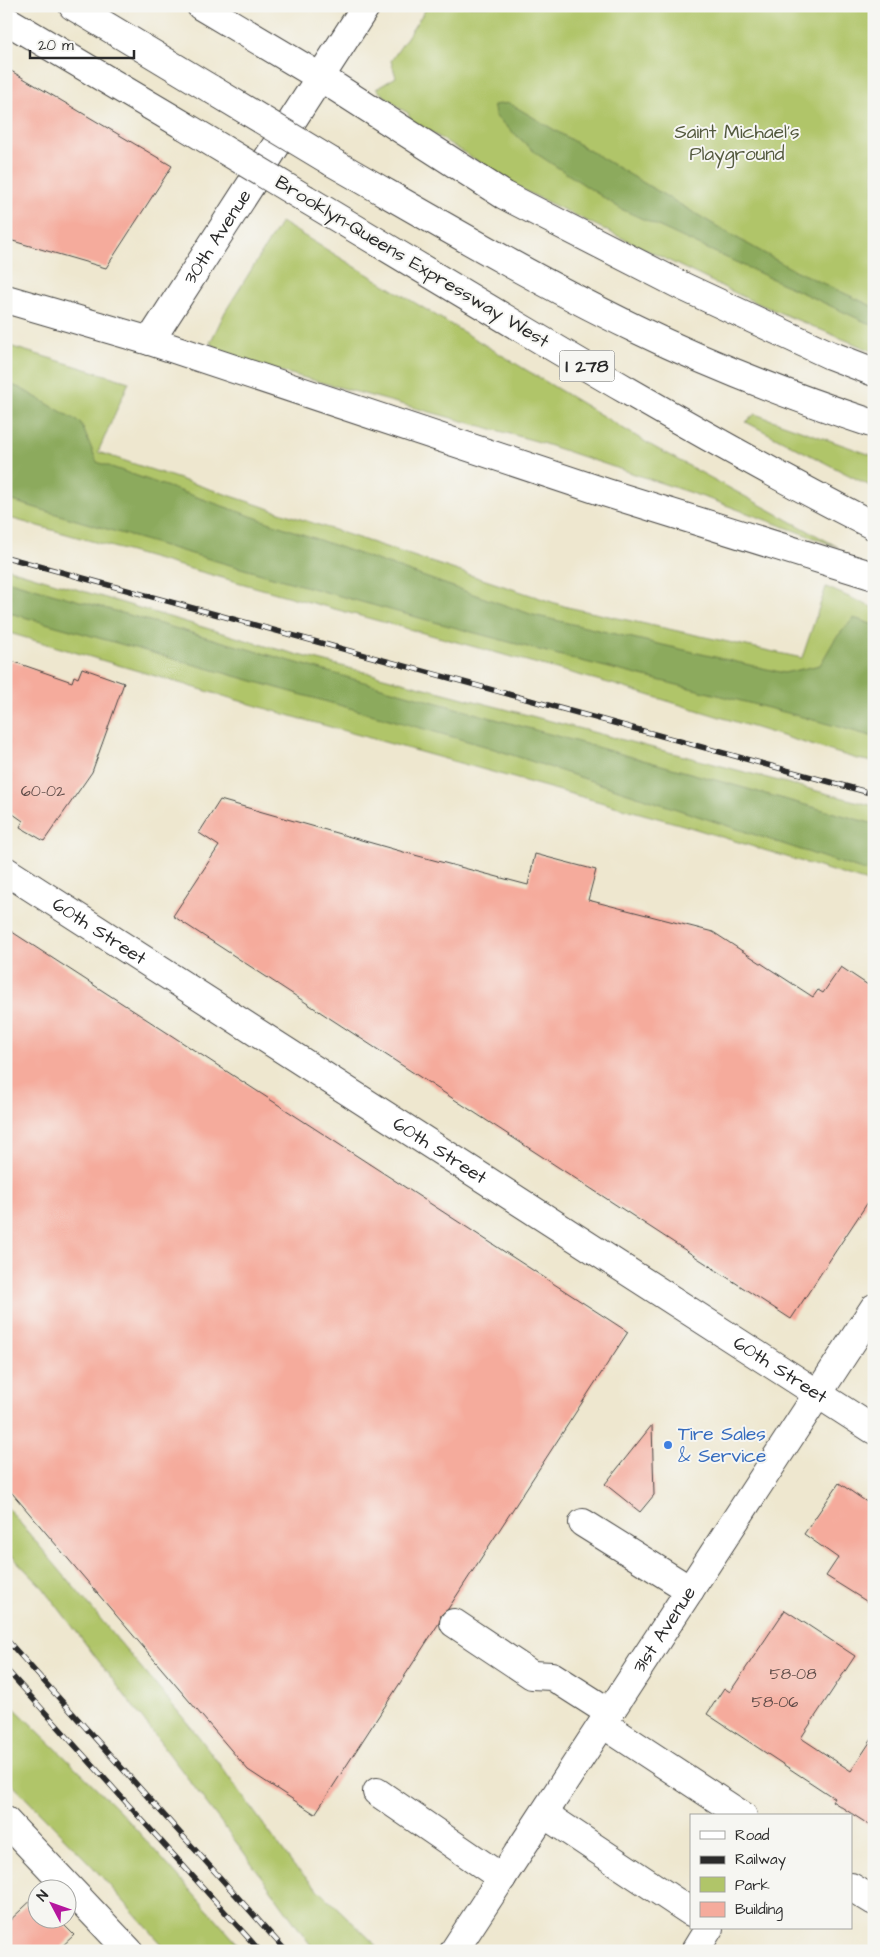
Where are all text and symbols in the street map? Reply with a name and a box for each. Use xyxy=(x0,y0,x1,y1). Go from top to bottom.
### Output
scale bar xyxy=(30,28,134,60)
text: 20 m xyxy=(38,35,74,56)
park label: Saint Michael's Playground xyxy=(674,119,800,169)
street label: Brooklyn-Queens Expressway West xyxy=(269,169,554,356)
street label: 30th Avenue xyxy=(177,184,258,290)
road number: I 278 xyxy=(560,351,614,382)
house number: 60-02 xyxy=(21,780,65,802)
street label: 60th Street xyxy=(47,891,152,972)
street label: 60th Street xyxy=(387,1110,492,1191)
street label: 60th Street xyxy=(728,1329,833,1410)
place label: Tire Sales & Service xyxy=(678,1421,766,1470)
marker: Tire Sales & Service xyxy=(662,1439,674,1451)
street label: 31st Avenue xyxy=(626,1581,702,1678)
house number: 58-08 xyxy=(769,1663,817,1685)
house number: 58-06 xyxy=(752,1691,798,1713)
legend xyxy=(690,1814,852,1930)
text: Road xyxy=(735,1825,770,1846)
text: Railway xyxy=(735,1849,786,1871)
text: Park xyxy=(735,1875,770,1896)
north arrow xyxy=(28,1880,78,1930)
text: N xyxy=(33,1886,54,1906)
text: Building xyxy=(735,1899,783,1921)

